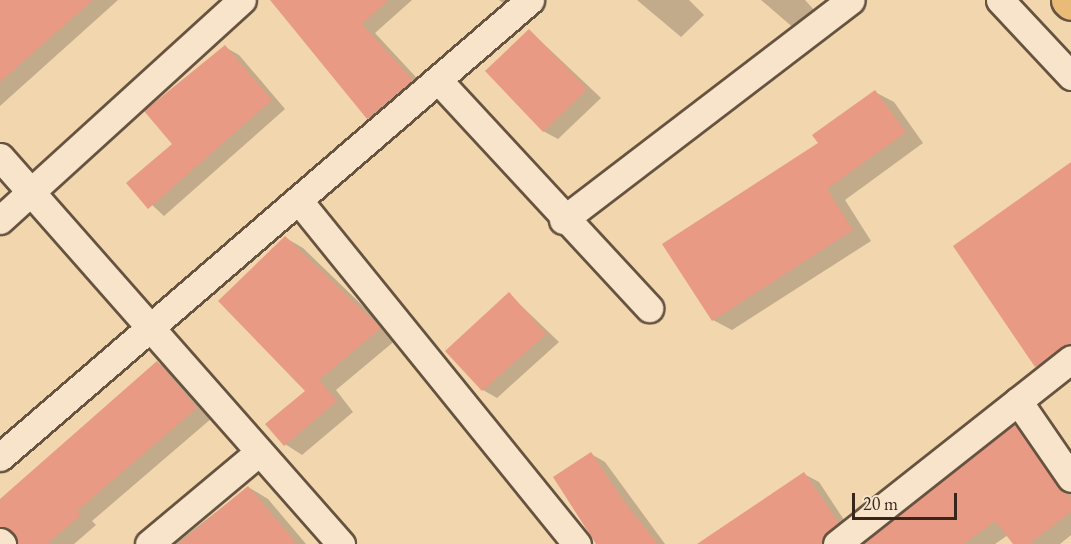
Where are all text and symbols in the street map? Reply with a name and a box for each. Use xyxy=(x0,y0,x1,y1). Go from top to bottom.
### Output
scale bar xyxy=(855,481,960,519)
text: 20 m xyxy=(863,492,898,515)

